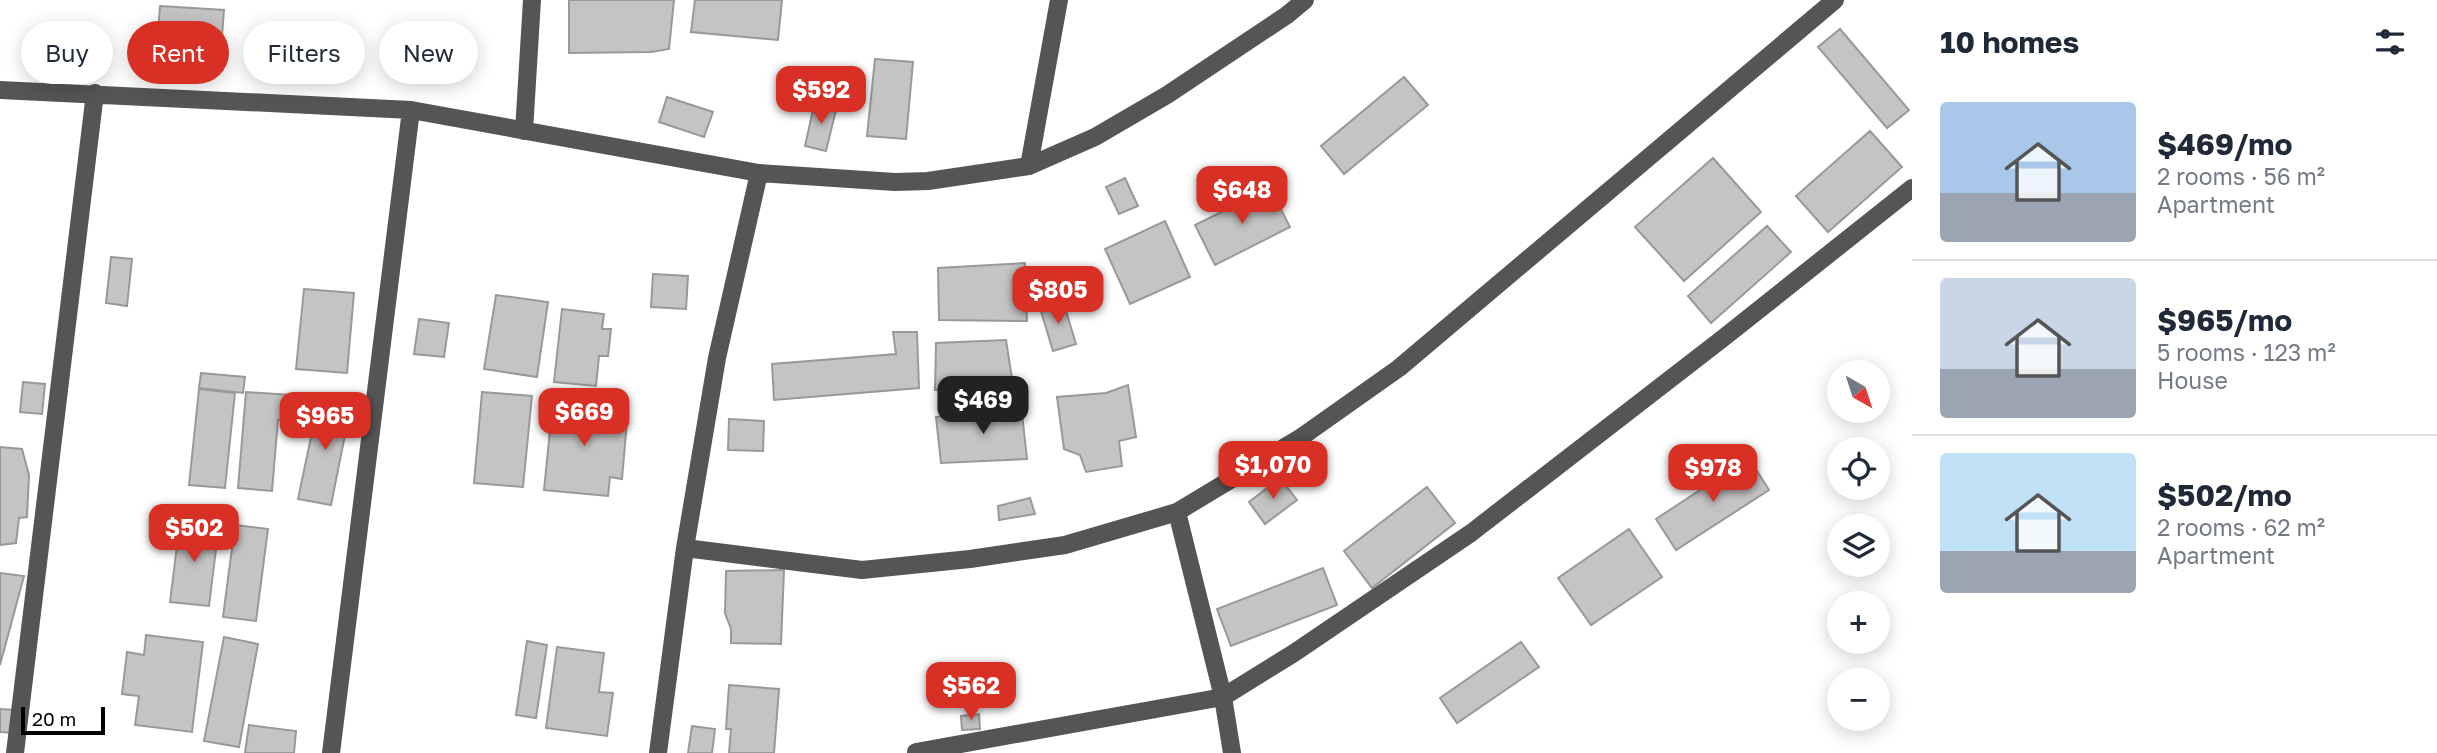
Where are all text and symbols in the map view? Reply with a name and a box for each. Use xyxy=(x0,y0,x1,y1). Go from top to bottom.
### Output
chip: Buy xyxy=(21,21,113,84)
chip: Rent xyxy=(127,21,229,84)
chip: Filters xyxy=(243,21,365,84)
chip: New xyxy=(379,21,478,84)
icon: filters xyxy=(2371,23,2409,61)
text: 10 homes xyxy=(1940,24,2079,60)
pin: $592 xyxy=(780,66,862,126)
text: $592 xyxy=(792,75,850,103)
text: $469/mo xyxy=(2157,126,2293,162)
icon: home xyxy=(1996,130,2080,214)
text: 2 rooms · 56 m² xyxy=(2157,162,2325,190)
pin: $648 xyxy=(1201,166,1283,226)
text: $648 xyxy=(1212,175,1272,203)
text: Apartment xyxy=(2157,190,2275,218)
pin: $805 xyxy=(1017,266,1099,326)
text: $805 xyxy=(1028,275,1088,303)
text: $965/mo xyxy=(2157,302,2292,338)
icon: home xyxy=(1996,306,2080,390)
text: 5 rooms · 123 m² xyxy=(2157,338,2336,366)
north arrow xyxy=(1827,360,1890,424)
map controls xyxy=(1827,360,1890,731)
text: House xyxy=(2157,366,2228,394)
pin: $469 xyxy=(942,376,1024,436)
text: $469 xyxy=(954,385,1013,413)
pin: $669 xyxy=(543,388,625,448)
pin: $965 xyxy=(284,392,366,452)
text: $669 xyxy=(554,397,614,425)
text: $965 xyxy=(296,401,354,429)
button: locate xyxy=(1827,437,1890,500)
pin: $1,070 xyxy=(1216,442,1330,501)
pin: $978 xyxy=(1672,444,1754,504)
text: $1,070 xyxy=(1234,450,1312,478)
text: $978 xyxy=(1684,453,1742,481)
text: $502/mo xyxy=(2157,477,2292,513)
icon: home xyxy=(1996,481,2080,565)
pin: $502 xyxy=(153,504,235,564)
text: $502 xyxy=(165,513,223,541)
text: 2 rooms · 62 m² xyxy=(2157,513,2325,541)
button: layers xyxy=(1827,514,1890,577)
text: Apartment xyxy=(2157,541,2275,569)
button: + xyxy=(1827,591,1890,654)
pin: $562 xyxy=(930,662,1012,722)
button: − xyxy=(1827,668,1890,731)
text: $562 xyxy=(942,671,1000,699)
scale bar xyxy=(21,704,105,736)
text: 20 m xyxy=(32,707,76,730)

